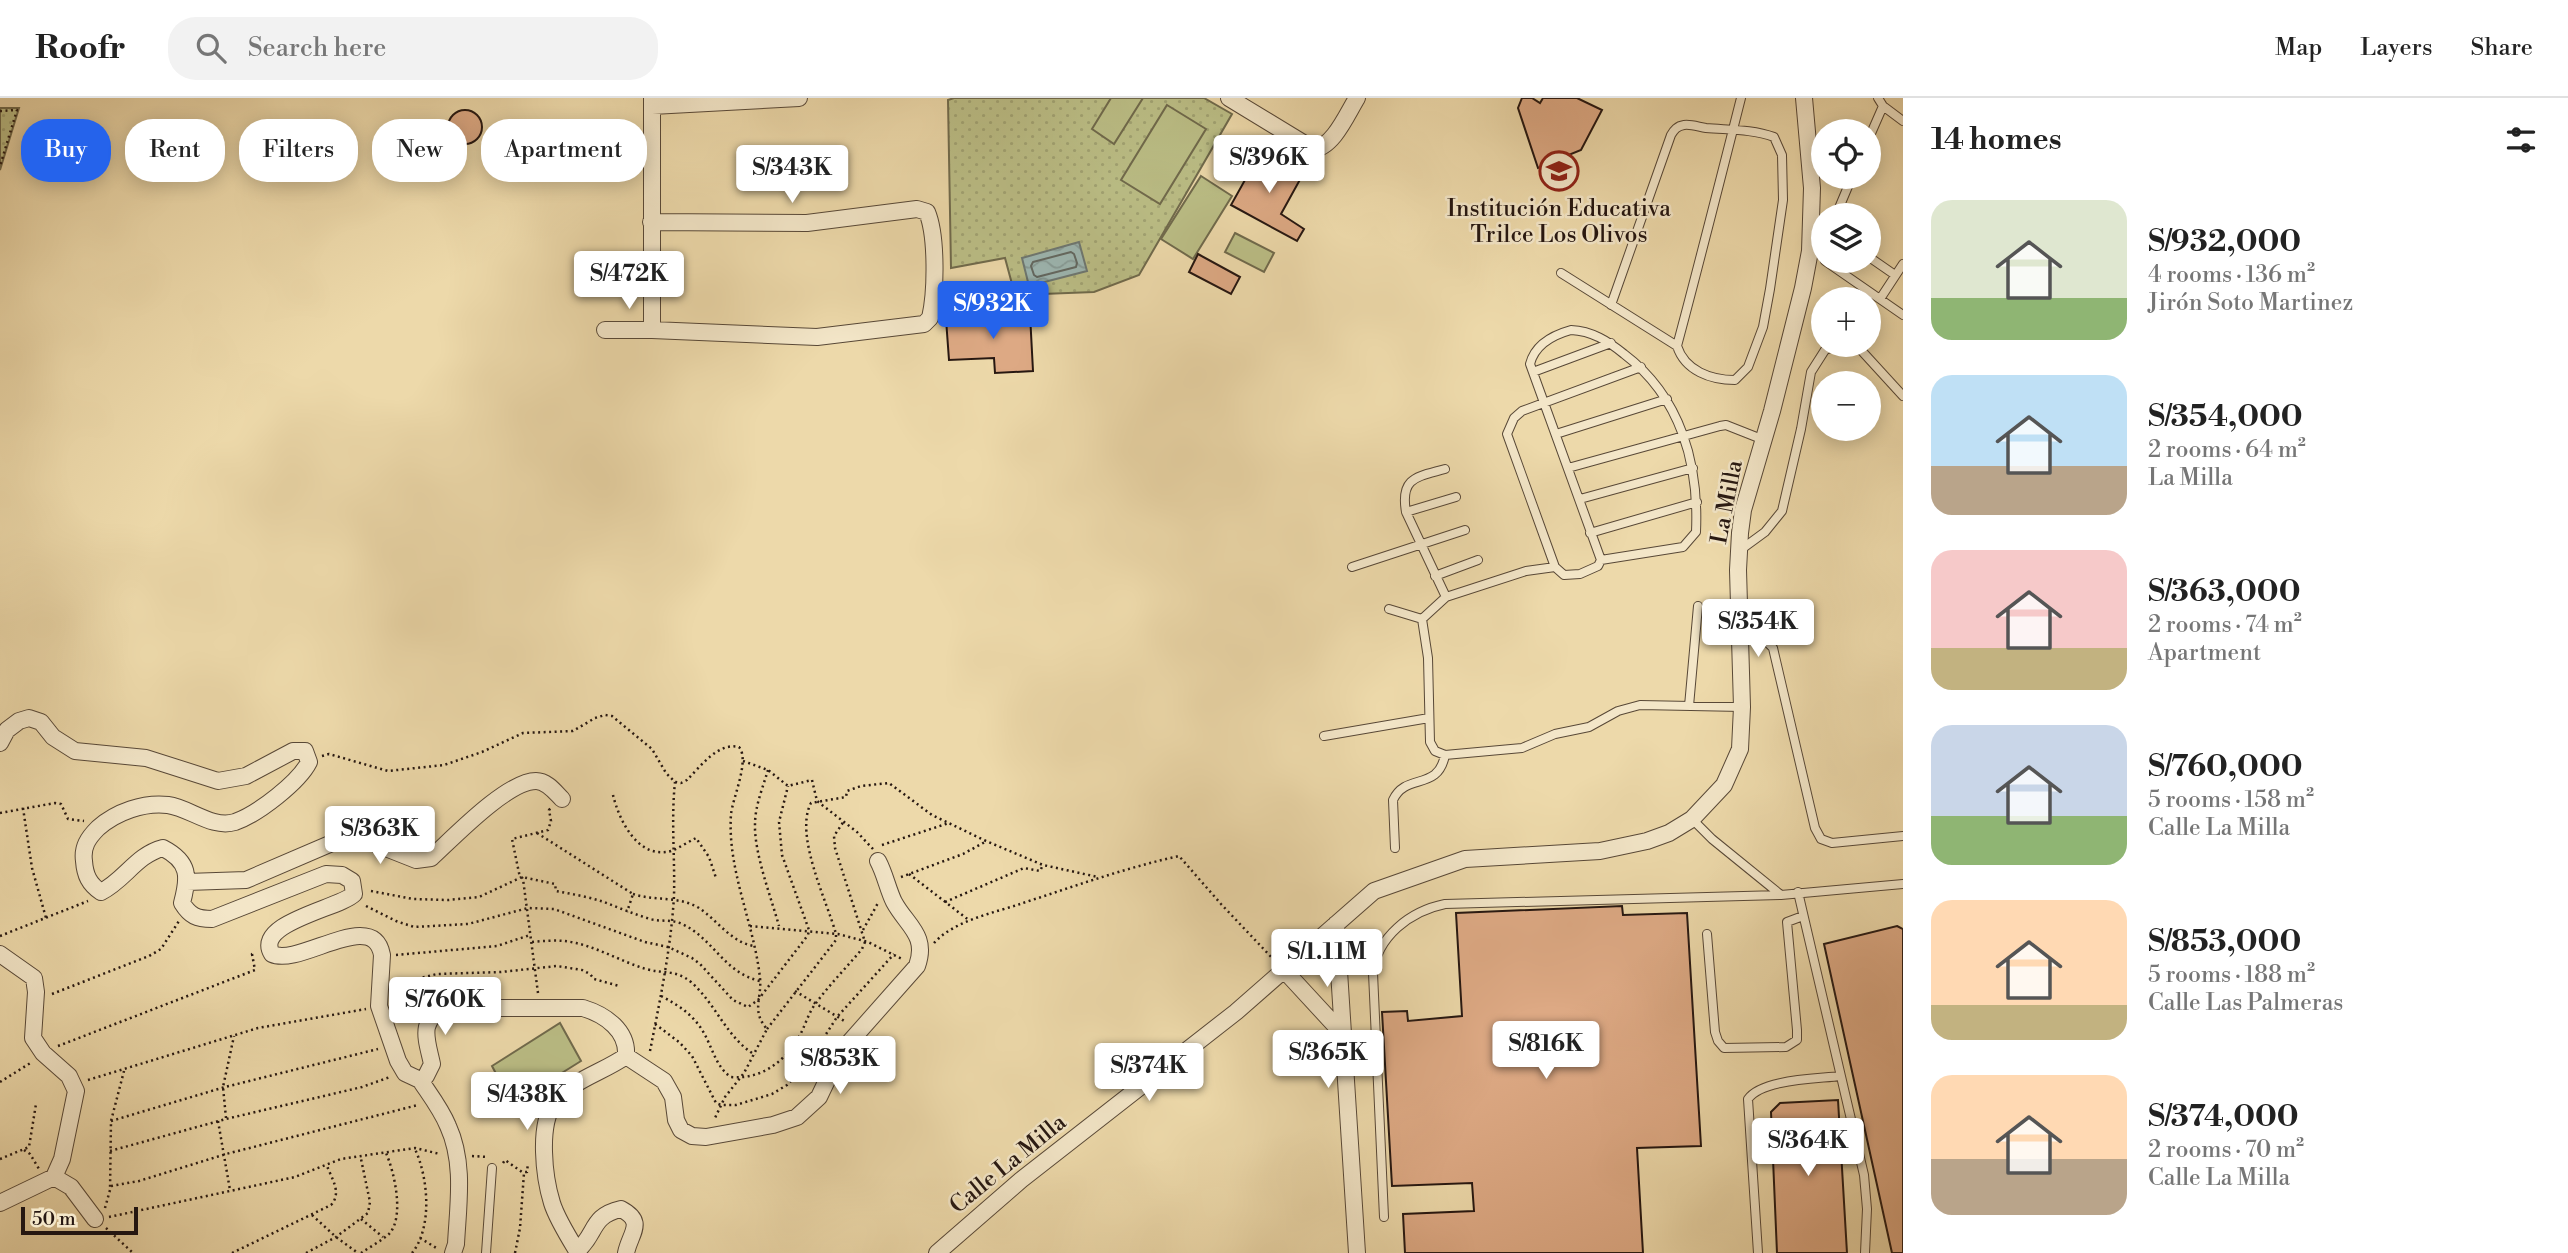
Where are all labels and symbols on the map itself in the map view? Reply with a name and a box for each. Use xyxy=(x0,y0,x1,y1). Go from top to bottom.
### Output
pin: S/396K xyxy=(1212,136,1326,195)
pin: S/343K xyxy=(735,146,849,205)
school or university icon: Institución Educativa Trilce Los Olivos xyxy=(1538,150,1580,192)
place label: Institución Educativa Trilce Los Olivos xyxy=(1447,195,1671,249)
pin: S/472K xyxy=(572,252,686,311)
pin: S/932K xyxy=(936,282,1050,341)
street label: La Milla xyxy=(1705,457,1749,546)
pin: S/354K xyxy=(1701,600,1815,659)
pin: S/363K xyxy=(323,806,437,866)
pin: S/1.11M xyxy=(1262,930,1392,989)
pin: S/760K xyxy=(388,978,502,1037)
pin: S/816K xyxy=(1489,1021,1603,1081)
pin: S/365K xyxy=(1271,1030,1385,1090)
pin: S/853K xyxy=(783,1037,897,1096)
pin: S/374K xyxy=(1092,1044,1206,1103)
pin: S/438K xyxy=(470,1072,584,1132)
street label: Calle La Milla xyxy=(944,1108,1072,1220)
pin: S/364K xyxy=(1751,1118,1865,1178)
scale bar xyxy=(21,1204,138,1236)

